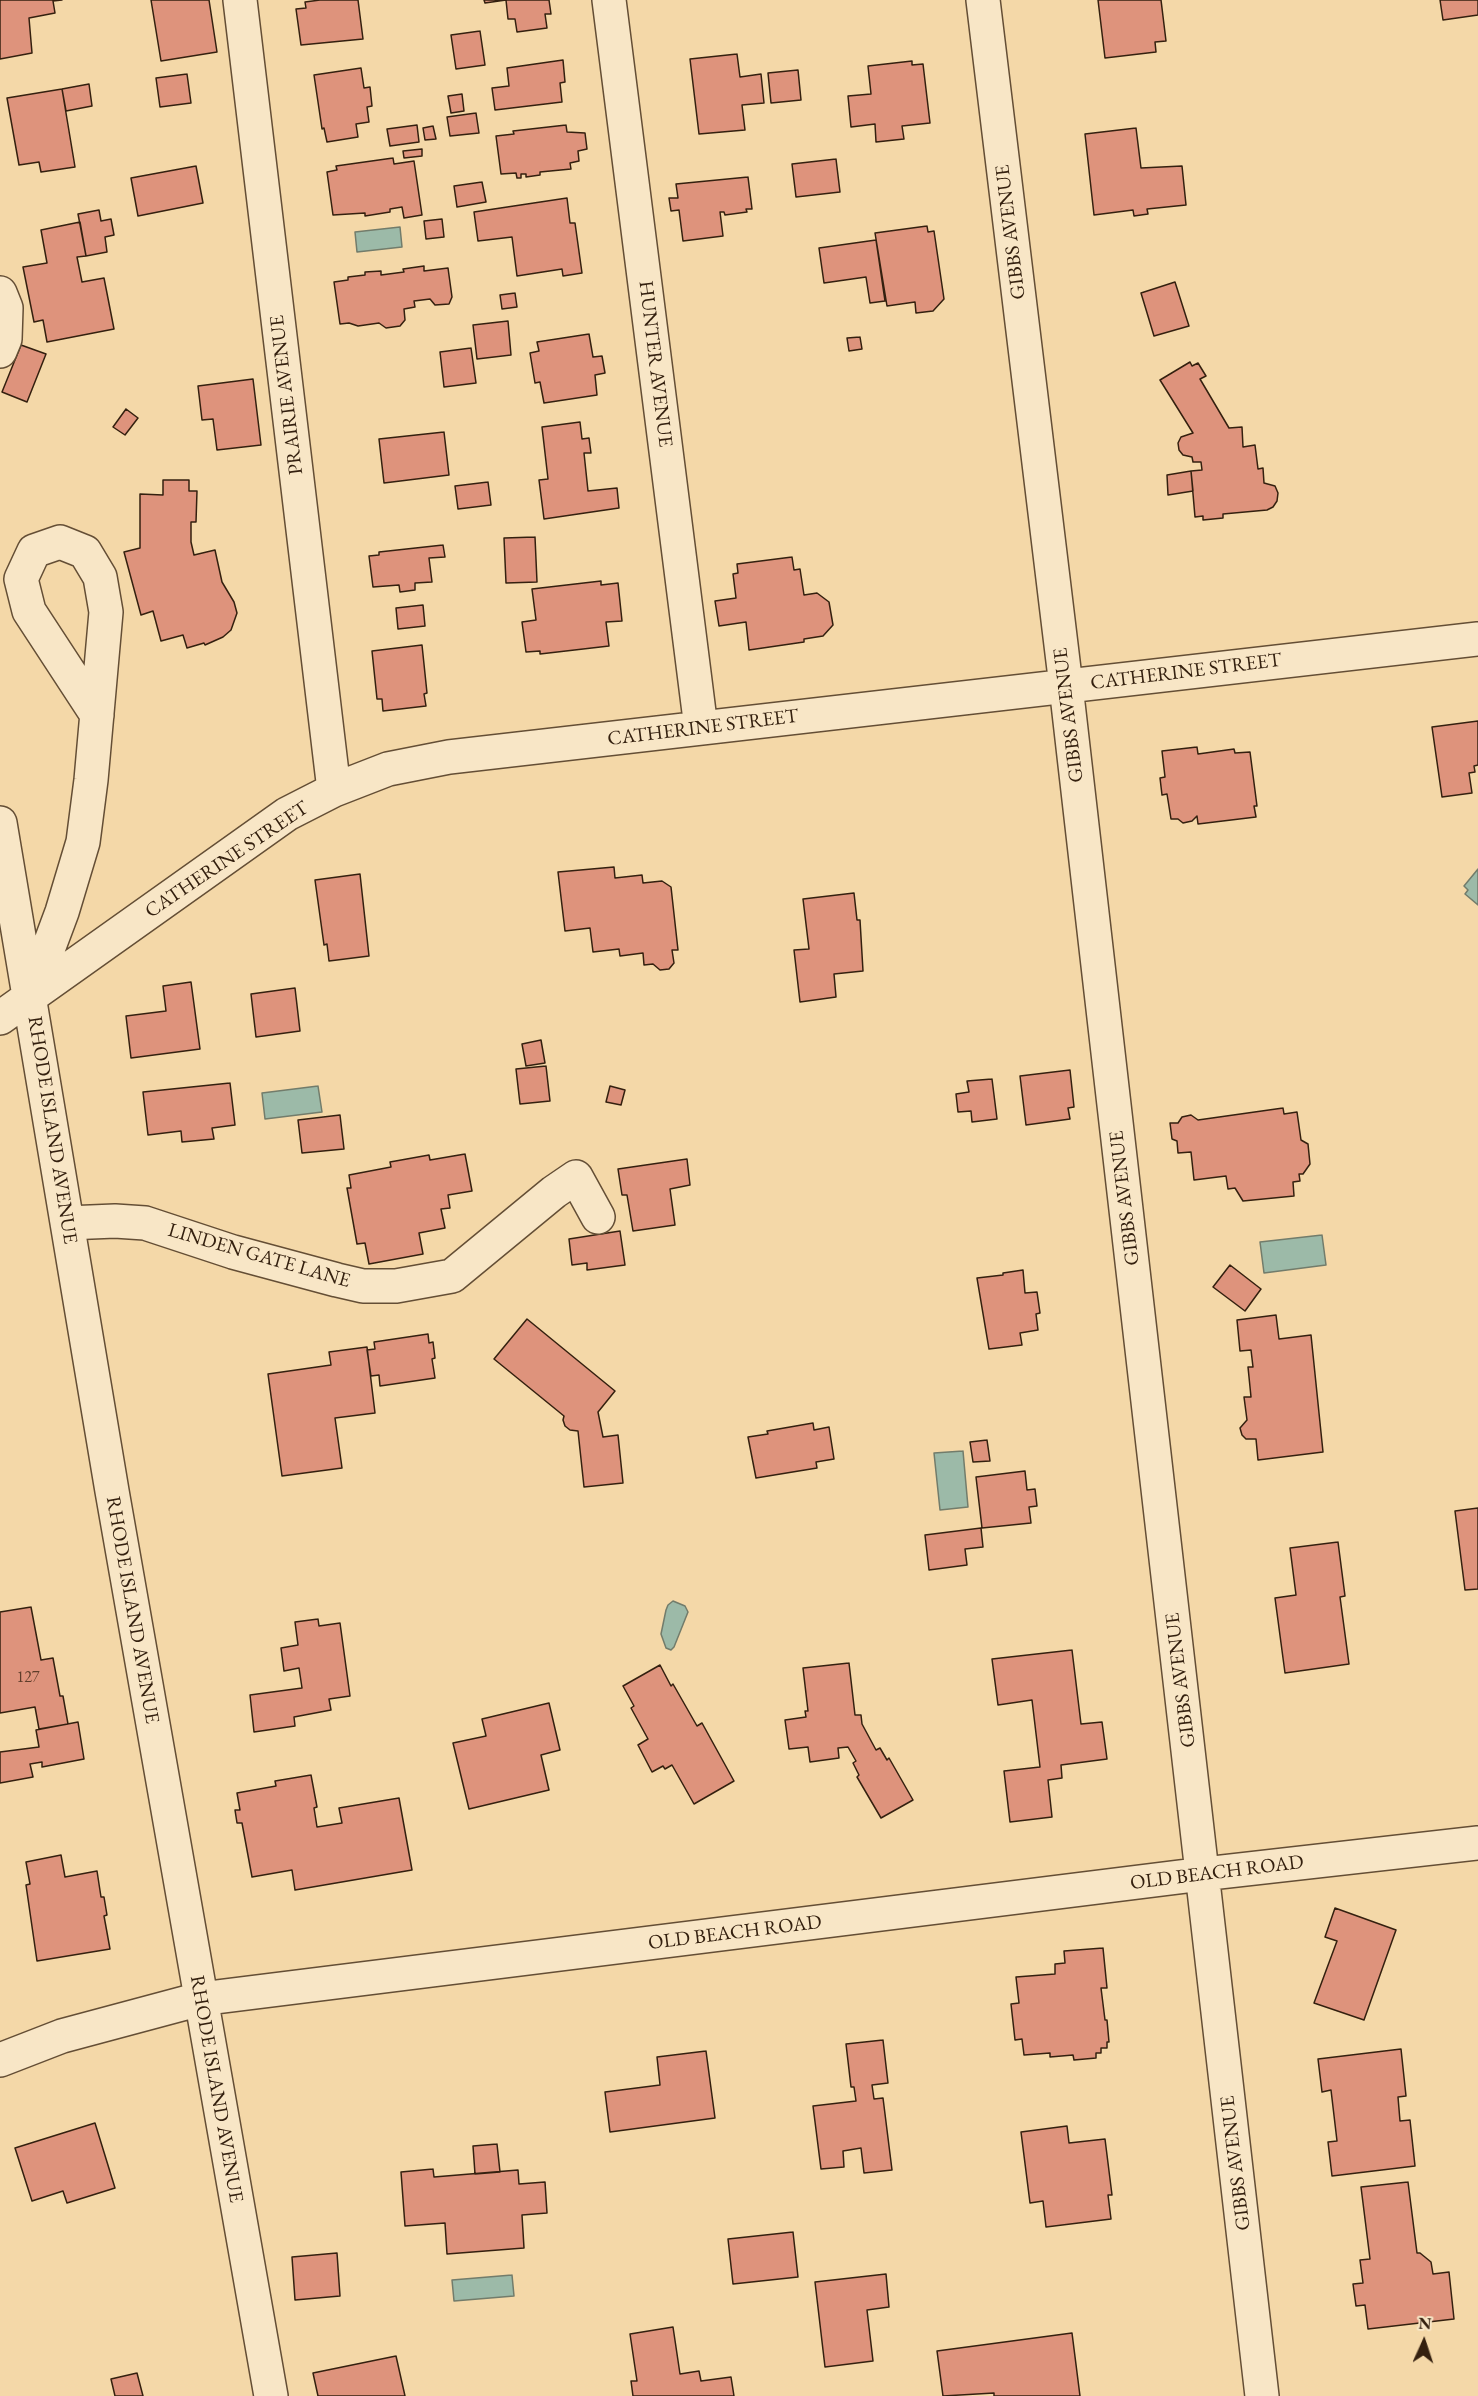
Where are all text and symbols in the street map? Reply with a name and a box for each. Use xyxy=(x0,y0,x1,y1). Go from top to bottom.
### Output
street label: GIBBS AVENUE xyxy=(991,163,1031,301)
street label: HUNTER AVENUE xyxy=(633,279,677,449)
street label: PRAIRIE AVENUE xyxy=(265,314,309,476)
street label: GIBBS AVENUE xyxy=(1049,646,1089,784)
street label: CATHERINE STREET xyxy=(1089,648,1283,696)
street label: CATHERINE STREET xyxy=(606,704,800,752)
street label: CATHERINE STREET xyxy=(141,796,313,924)
street label: RHODE ISLAND AVENUE xyxy=(22,1014,82,1246)
street label: GIBBS AVENUE xyxy=(1105,1129,1145,1267)
street label: LINDEN GATE LANE xyxy=(165,1219,353,1293)
street label: RHODE ISLAND AVENUE xyxy=(100,1495,164,1725)
street label: GIBBS AVENUE xyxy=(1161,1611,1201,1749)
house number: 127 xyxy=(16,1668,40,1688)
street label: OLD BEACH ROAD xyxy=(1129,1850,1305,1896)
street label: OLD BEACH ROAD xyxy=(647,1910,823,1956)
street label: RHODE ISLAND AVENUE xyxy=(184,1974,248,2204)
street label: GIBBS AVENUE xyxy=(1216,2094,1256,2232)
north arrow xyxy=(1394,2312,1454,2372)
text: N xyxy=(1418,2313,1432,2334)

